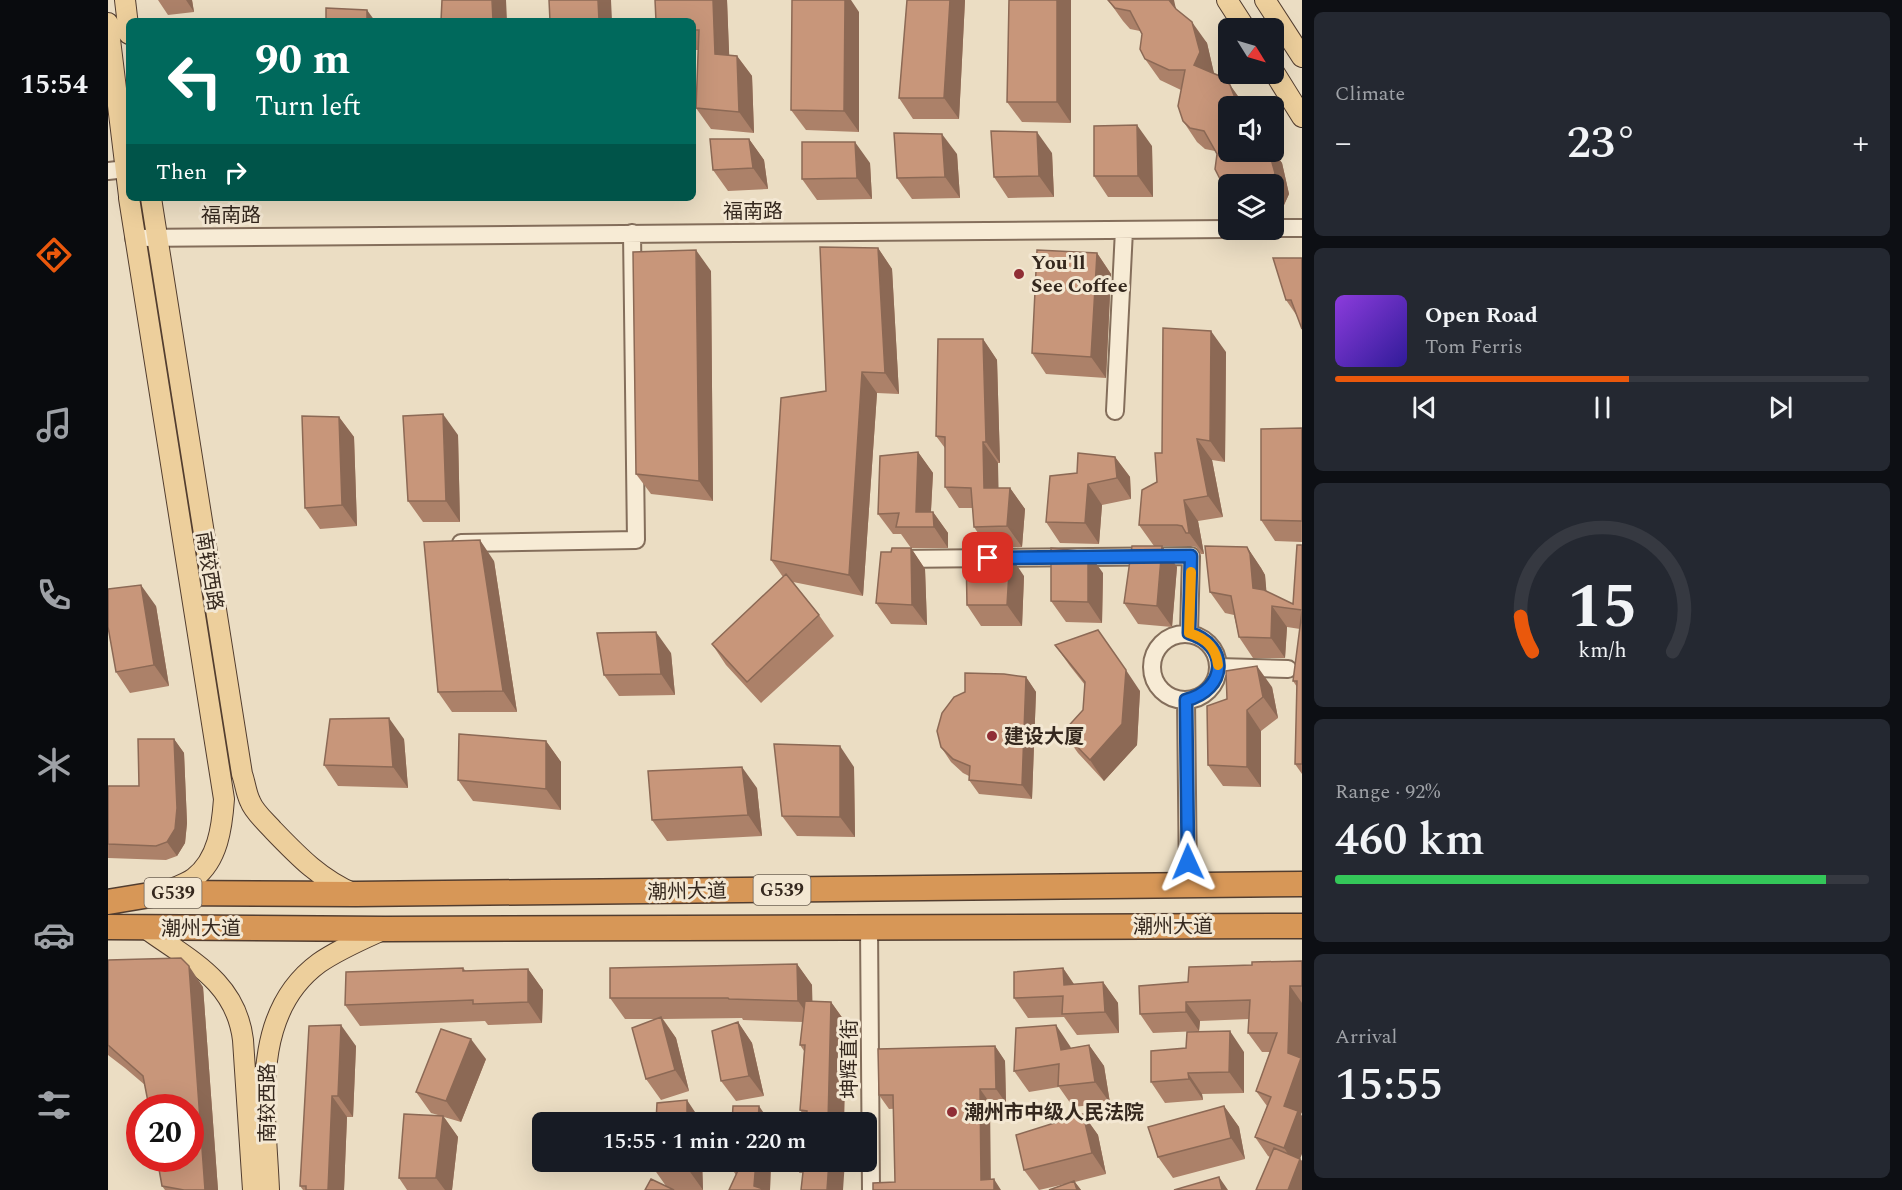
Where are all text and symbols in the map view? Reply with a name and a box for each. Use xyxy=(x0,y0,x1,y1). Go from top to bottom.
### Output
north arrow xyxy=(1218,18,1284,84)
map controls xyxy=(1218,18,1284,240)
text: 90 m xyxy=(255,29,350,92)
icon: left xyxy=(156,42,234,120)
text: 15:54 xyxy=(20,64,88,106)
text: Climate xyxy=(1335,79,1405,109)
text: Turn left xyxy=(255,86,361,128)
button: sound xyxy=(1218,96,1284,162)
text: 23° xyxy=(1567,109,1637,178)
text: − xyxy=(1335,118,1352,168)
text: + xyxy=(1853,118,1869,168)
text: Then xyxy=(156,156,207,189)
icon: right xyxy=(219,156,252,189)
button: layers xyxy=(1218,174,1284,240)
street label: 福南路 xyxy=(723,197,783,227)
street label: 福南路 xyxy=(201,201,261,231)
icon: directions xyxy=(33,234,75,276)
place label: You'll See Coffee xyxy=(1031,248,1128,301)
marker: You'll See Coffee xyxy=(1012,267,1026,281)
text: Open Road xyxy=(1425,299,1538,332)
text: Tom Ferris xyxy=(1425,332,1523,362)
icon: previous xyxy=(1408,391,1441,424)
icon: pause xyxy=(1586,391,1619,424)
icon: next xyxy=(1764,391,1797,424)
icon: music xyxy=(33,404,75,446)
street label: 南较西路 xyxy=(188,529,230,613)
pin xyxy=(962,532,1013,583)
icon: arrive xyxy=(971,541,1004,574)
text: 15 xyxy=(1567,560,1637,655)
icon: phone xyxy=(33,574,75,616)
text: km/h xyxy=(1578,634,1626,667)
place label: 建设大厦 xyxy=(1004,722,1084,752)
marker: 建设大厦 xyxy=(985,729,999,743)
icon: climate xyxy=(33,744,75,786)
text: Range · 92% xyxy=(1335,777,1440,807)
text: 460 km xyxy=(1335,806,1485,875)
position arrow xyxy=(1156,830,1220,894)
road number: G539 xyxy=(754,875,810,905)
street label: 潮州大道 xyxy=(647,876,727,908)
road number: G539 xyxy=(144,878,202,908)
street label: 潮州大道 xyxy=(1133,912,1213,942)
icon: car xyxy=(33,914,75,956)
street label: 潮州大道 xyxy=(161,914,241,944)
street label: 坤辉直街 xyxy=(835,1019,865,1099)
text: Arrival xyxy=(1335,1022,1397,1052)
text: 15:55 xyxy=(1335,1051,1443,1120)
street label: 南较西路 xyxy=(253,1063,283,1143)
icon: filters xyxy=(33,1084,75,1126)
speed limit sign: 20 xyxy=(126,1094,204,1172)
place label: 潮州市中级人民法院 xyxy=(964,1098,1144,1128)
marker: 潮州市中级人民法院 xyxy=(945,1105,959,1119)
text: 15:55 · 1 min · 220 m xyxy=(603,1125,806,1158)

